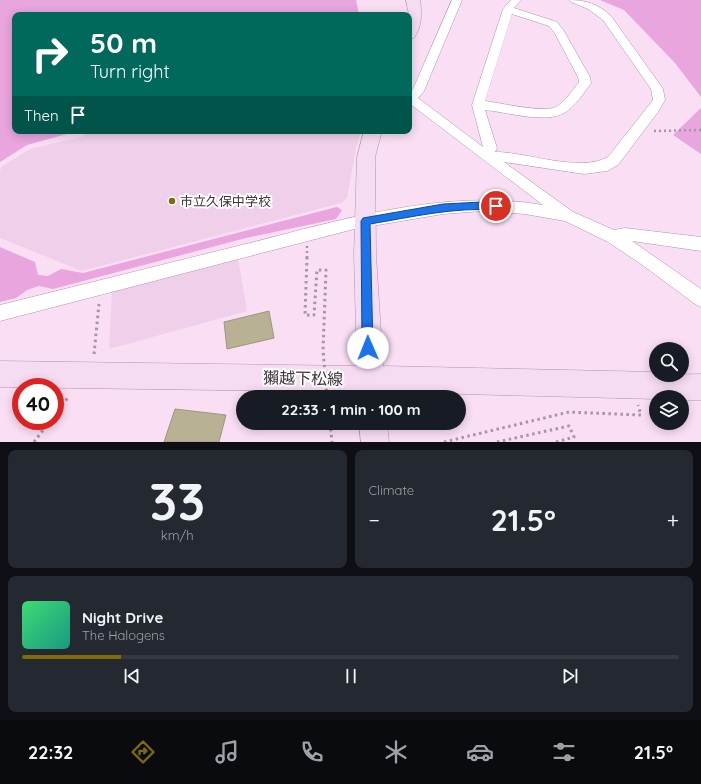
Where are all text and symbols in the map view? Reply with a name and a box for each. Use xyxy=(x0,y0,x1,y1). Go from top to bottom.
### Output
text: 50 m xyxy=(90,25,157,60)
icon: right xyxy=(24,28,76,80)
text: Turn right xyxy=(90,60,170,83)
icon: arrive xyxy=(67,104,89,126)
text: Then xyxy=(24,106,59,125)
pin xyxy=(479,189,513,223)
place label: 市立久保中学校 xyxy=(180,193,271,209)
icon: arrive xyxy=(485,195,507,217)
marker: 市立久保中学校 xyxy=(167,196,177,206)
position arrow xyxy=(347,327,389,369)
map controls xyxy=(649,342,689,430)
button: search xyxy=(649,342,689,382)
street label: 獺越下松線 xyxy=(263,367,343,389)
speed limit sign: 40 xyxy=(12,378,64,430)
button: layers xyxy=(649,390,689,430)
text: 22:33 · 1 min · 100 m xyxy=(281,400,421,419)
text: 33 xyxy=(149,468,205,533)
text: Climate xyxy=(369,482,414,498)
text: 21.5° xyxy=(491,501,556,539)
text: − xyxy=(369,506,380,534)
text: + xyxy=(667,506,679,534)
text: km/h xyxy=(161,527,194,543)
text: Night Drive xyxy=(82,608,163,627)
text: The Halogens xyxy=(82,627,165,643)
icon: previous xyxy=(121,665,143,687)
icon: pause xyxy=(340,665,362,687)
icon: next xyxy=(559,665,581,687)
icon: directions xyxy=(129,738,157,766)
icon: music xyxy=(213,738,241,766)
icon: phone xyxy=(298,738,326,766)
icon: climate xyxy=(382,738,410,766)
icon: car xyxy=(466,738,494,766)
icon: filters xyxy=(550,738,578,766)
text: 22:32 xyxy=(28,741,73,764)
text: 21.5° xyxy=(634,741,673,764)

